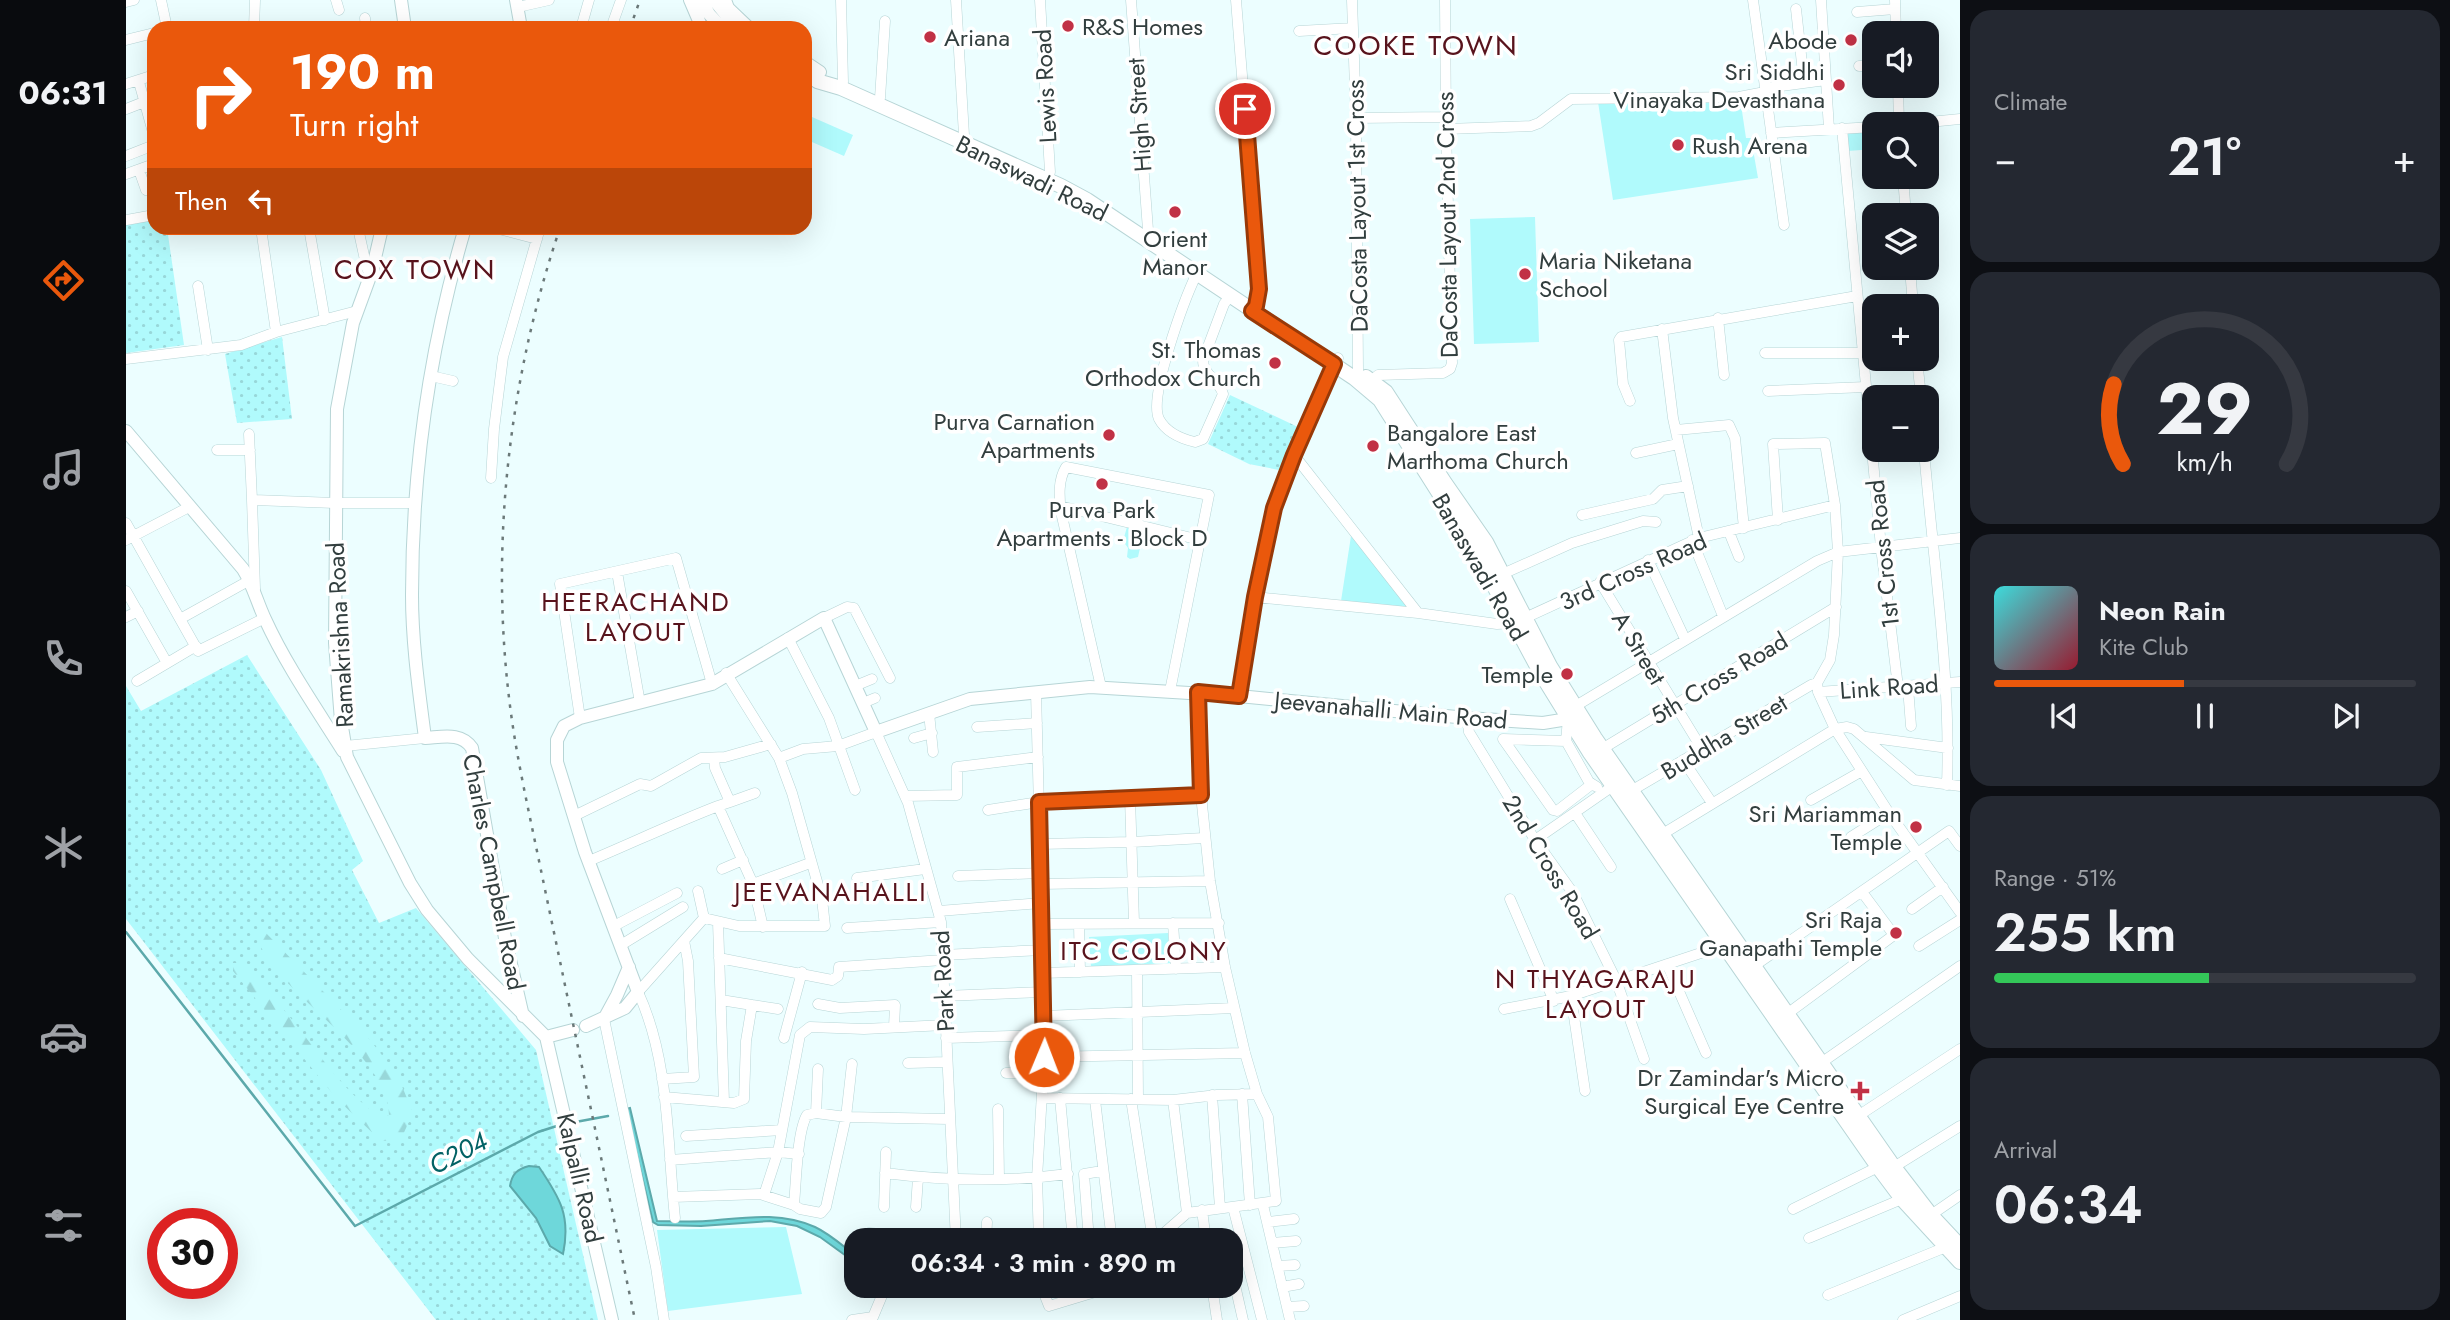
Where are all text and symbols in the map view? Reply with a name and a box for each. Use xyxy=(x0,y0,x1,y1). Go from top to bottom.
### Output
place label: R&S Homes xyxy=(1082,9,1203,44)
marker: R&S Homes xyxy=(1060,18,1076,34)
place label: Ariana xyxy=(944,20,1010,55)
map controls xyxy=(1862,21,1939,462)
button: sound xyxy=(1862,21,1939,98)
place label: Abode xyxy=(1768,23,1837,58)
district label: COOKE TOWN xyxy=(1313,25,1519,66)
street label: Lewis Road xyxy=(1025,28,1065,144)
marker: Ariana xyxy=(922,29,938,45)
marker: Abode xyxy=(1843,32,1859,48)
text: 190 m xyxy=(290,37,435,107)
icon: right xyxy=(175,49,266,140)
place label: Sri Siddhi Vinayaka Devasthana xyxy=(1613,54,1825,117)
street label: High Street xyxy=(1118,57,1160,173)
text: 06:31 xyxy=(18,70,108,116)
marker: Sri Siddhi Vinayaka Devasthana xyxy=(1831,77,1847,93)
pin xyxy=(1215,79,1275,139)
street label: DaCosta Layout 1st Cross xyxy=(1337,79,1377,333)
text: Climate xyxy=(1994,85,2067,119)
icon: arrive xyxy=(1226,90,1264,128)
street label: DaCosta Layout 2nd Cross xyxy=(1427,91,1467,359)
text: Turn right xyxy=(290,102,419,148)
button: search xyxy=(1862,112,1939,189)
text: 21° xyxy=(2168,119,2241,195)
street label: Banaswadi Road xyxy=(950,126,1114,230)
place label: Rush Arena xyxy=(1692,128,1808,163)
text: − xyxy=(1994,131,2016,186)
text: + xyxy=(2393,131,2416,186)
marker: Rush Arena xyxy=(1670,137,1686,153)
text: Then xyxy=(175,182,228,220)
icon: left xyxy=(242,182,280,220)
button: layers xyxy=(1862,203,1939,280)
marker: Orient Manor xyxy=(1167,204,1183,220)
place label: Orient Manor xyxy=(1143,221,1208,284)
place label: Maria Niketana School xyxy=(1539,243,1692,306)
district label: COX TOWN xyxy=(334,249,496,290)
icon: directions xyxy=(39,256,88,305)
marker: Maria Niketana School xyxy=(1517,266,1533,282)
button: + xyxy=(1862,294,1939,371)
place label: St. Thomas Orthodox Church xyxy=(1085,332,1261,395)
marker: St. Thomas Orthodox Church xyxy=(1267,355,1283,371)
text: 29 xyxy=(2157,356,2253,461)
button: − xyxy=(1862,385,1939,462)
place label: Purva Carnation Apartments xyxy=(933,404,1095,467)
place label: Bangalore East Marthoma Church xyxy=(1387,415,1569,478)
marker: Purva Carnation Apartments xyxy=(1101,427,1117,443)
marker: Bangalore East Marthoma Church xyxy=(1365,438,1381,454)
text: km/h xyxy=(2177,444,2233,480)
icon: music xyxy=(39,445,88,494)
marker: Purva Park Apartments - Block D xyxy=(1094,476,1110,492)
street label: 1st Cross Road xyxy=(1858,478,1908,630)
street label: Banaswadi Road xyxy=(1423,487,1537,647)
place label: Purva Park Apartments - Block D xyxy=(996,492,1208,555)
street label: 3rd Cross Road xyxy=(1554,523,1712,619)
street label: Ramakrishna Road xyxy=(318,541,362,729)
district label: HEERACHAND LAYOUT xyxy=(541,583,731,651)
text: Neon Rain xyxy=(2099,592,2226,630)
street label: A Street xyxy=(1603,605,1675,692)
street label: 5th Cross Road xyxy=(1644,623,1794,733)
text: Kite Club xyxy=(2099,630,2188,664)
icon: phone xyxy=(39,634,88,683)
place label: Temple xyxy=(1482,657,1553,692)
marker: Temple xyxy=(1559,666,1575,682)
street label: Link Road xyxy=(1838,666,1940,708)
street label: Jeevanahalli Main Road xyxy=(1270,682,1509,738)
street label: Buddha Street xyxy=(1654,685,1794,789)
icon: previous xyxy=(2045,697,2083,735)
icon: pause xyxy=(2186,697,2224,735)
icon: next xyxy=(2327,697,2365,735)
street label: Charles Campbell Road xyxy=(454,751,534,993)
street label: 2nd Cross Road xyxy=(1494,788,1608,946)
place label: Sri Mariamman Temple xyxy=(1749,796,1902,859)
marker: Sri Mariamman Temple xyxy=(1908,819,1924,835)
icon: climate xyxy=(39,823,88,872)
text: Range · 51% xyxy=(1994,861,2116,895)
district label: JEEVANAHALLI xyxy=(731,873,928,911)
text: 255 km xyxy=(1994,895,2177,971)
place label: Sri Raja Ganapathi Temple xyxy=(1699,902,1882,965)
marker: Sri Raja Ganapathi Temple xyxy=(1888,925,1904,941)
street label: Park Road xyxy=(923,929,963,1033)
district label: ITC COLONY xyxy=(1060,932,1228,970)
district label: N THYAGARAJU LAYOUT xyxy=(1495,960,1697,1028)
icon: car xyxy=(39,1012,88,1061)
position arrow xyxy=(1007,1020,1081,1094)
place label: Dr Zamindar's Micro Surgical Eye Centre xyxy=(1637,1060,1844,1123)
marker: Dr Zamindar's Micro Surgical Eye Centre xyxy=(1850,1081,1870,1101)
street label: Kalpalli Road xyxy=(548,1110,612,1246)
water label: C204 xyxy=(422,1122,494,1184)
text: Arrival xyxy=(1994,1133,2057,1167)
text: 06:34 xyxy=(1994,1167,2143,1243)
icon: filters xyxy=(39,1201,88,1250)
speed limit sign: 30 xyxy=(147,1208,238,1299)
text: 06:34 · 3 min · 890 m xyxy=(911,1244,1176,1282)

